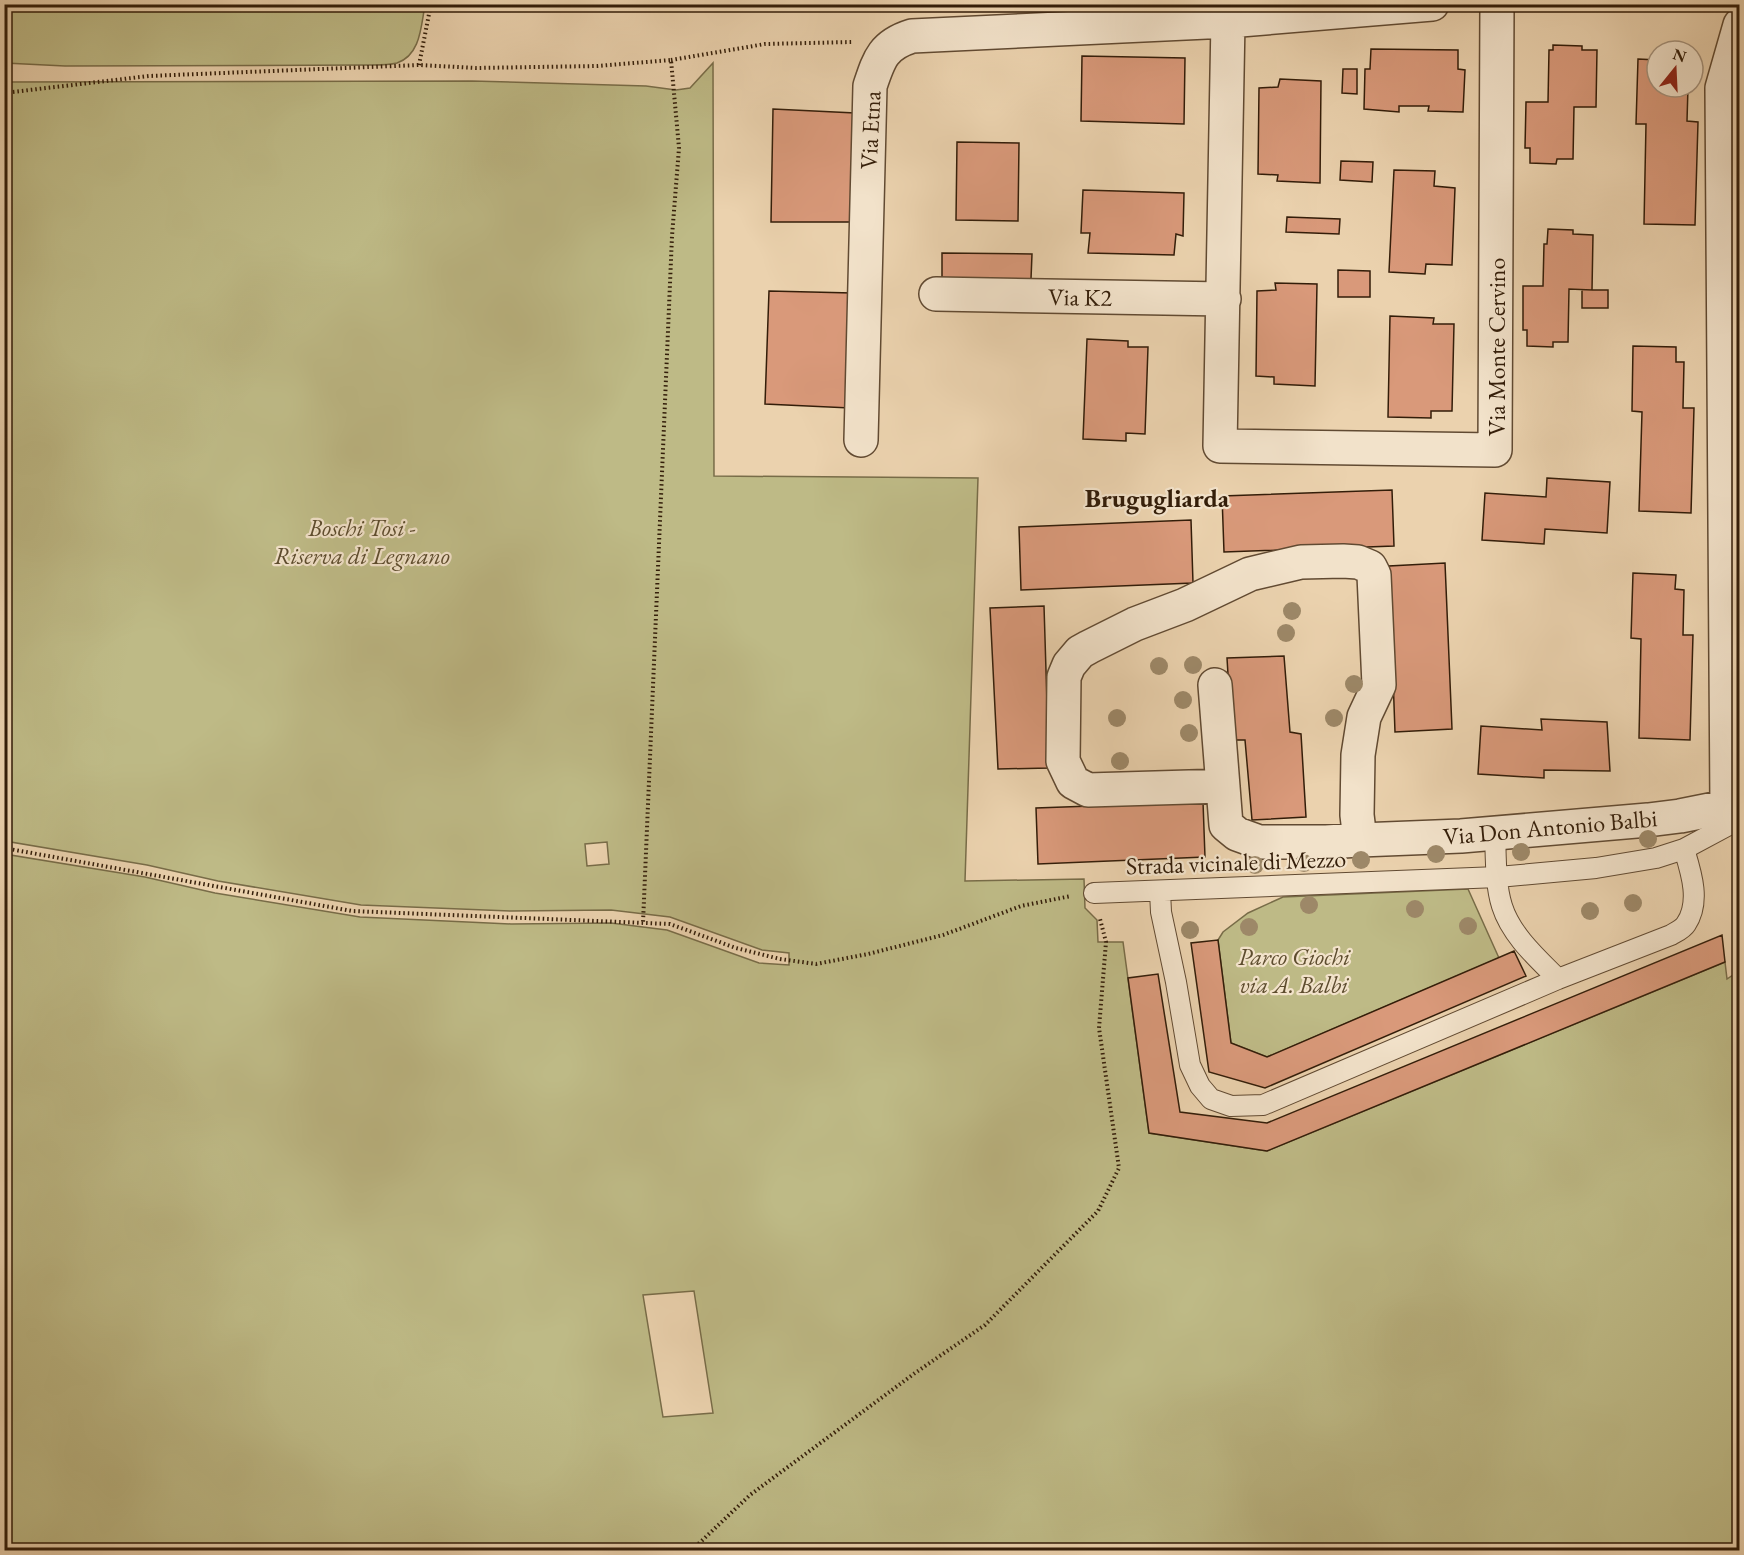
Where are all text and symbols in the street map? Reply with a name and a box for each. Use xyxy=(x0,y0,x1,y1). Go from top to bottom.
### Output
north arrow xyxy=(1645,39,1705,99)
text: N xyxy=(1670,43,1689,67)
street label: Via Etna xyxy=(852,89,888,170)
street label: Via Monte Cervino xyxy=(1481,258,1512,436)
street label: Via K2 xyxy=(1048,281,1113,313)
district label: Brugugliarda xyxy=(1085,481,1230,515)
park label: Boschi Tosi - Riserva di Legnano xyxy=(274,512,450,571)
street label: Via Don Antonio Balbi xyxy=(1442,802,1659,852)
street label: Strada vicinale di Mezzo xyxy=(1125,843,1347,881)
park label: Parco Giochi via A. Balbi xyxy=(1238,941,1351,1000)

